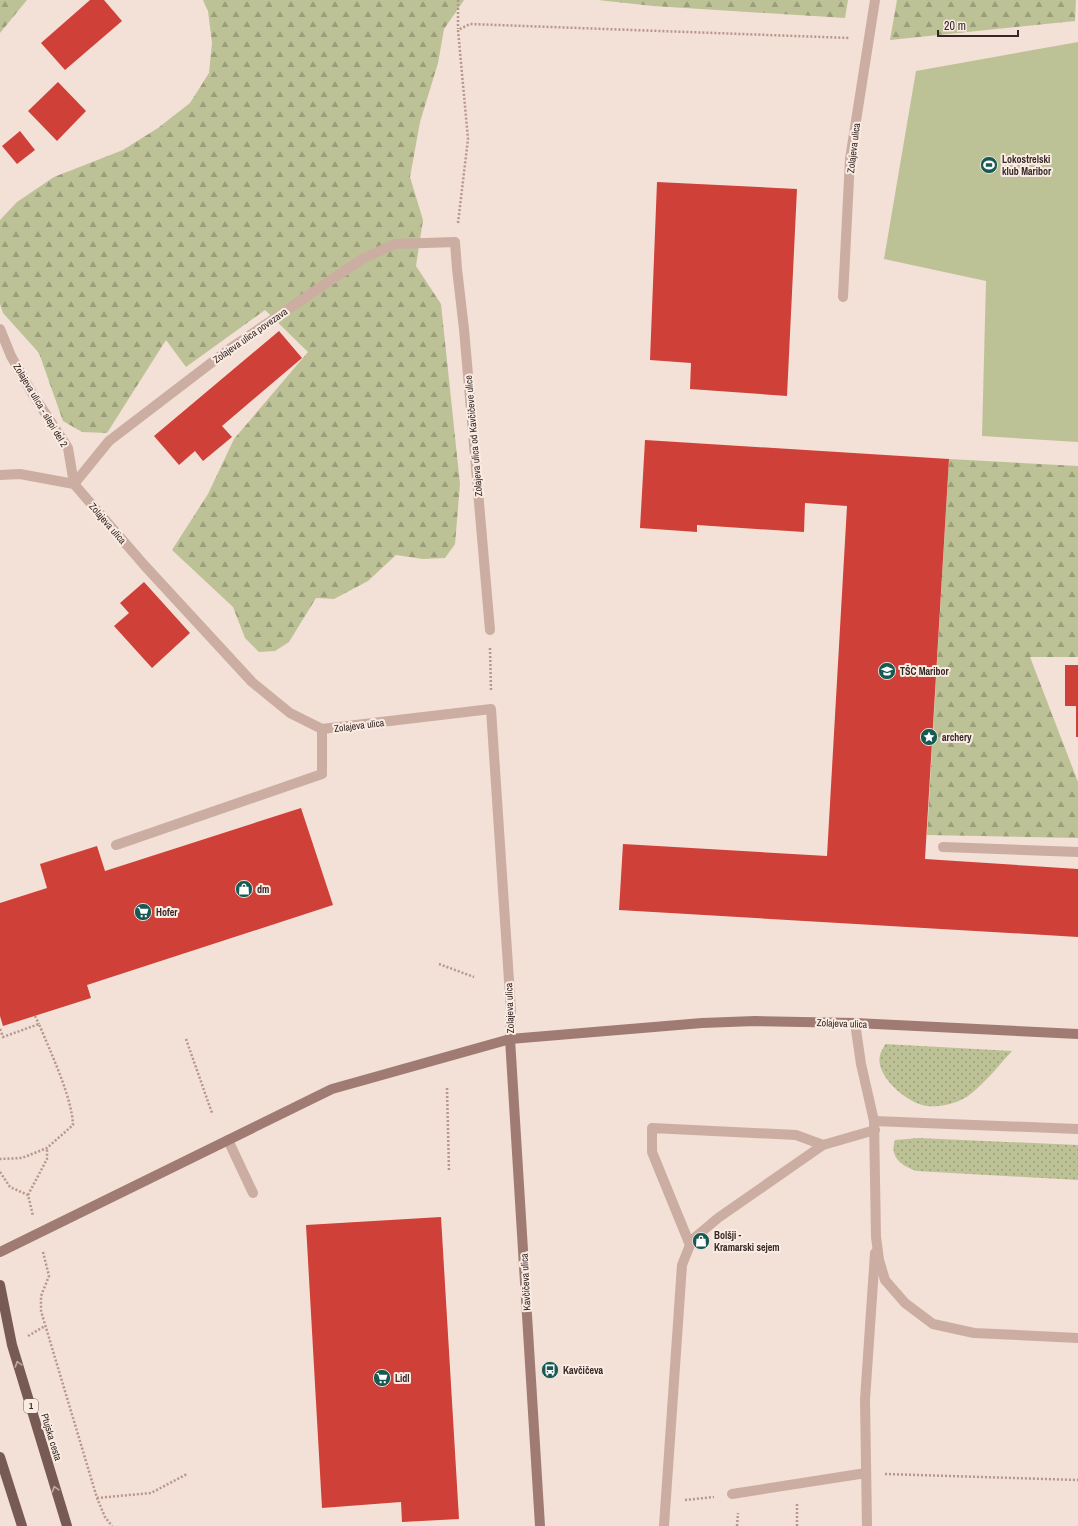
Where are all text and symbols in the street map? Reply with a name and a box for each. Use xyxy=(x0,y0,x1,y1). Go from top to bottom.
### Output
scale bar xyxy=(938,12,1018,38)
text: 20 m xyxy=(944,18,966,34)
street label: Zolajeva ulica xyxy=(844,122,863,174)
place label: Lokostrelski klub Maribor xyxy=(1002,153,1052,178)
sports icon: Lokostrelski klub Maribor xyxy=(979,155,999,175)
street label: Zolajeva ulica povezava xyxy=(211,305,290,366)
street label: Zolajeva ulica - slepi del 2 xyxy=(10,361,71,450)
street label: Zolajeva ulica od Kavčičeve ulice xyxy=(462,374,485,497)
street label: Zolajeva ulica xyxy=(86,500,129,547)
school or university icon: TŠC Maribor xyxy=(877,661,897,681)
place label: TŠC Maribor xyxy=(900,665,950,678)
street label: Zolajeva ulica xyxy=(333,716,385,735)
place icon: archery xyxy=(919,727,939,747)
place label: archery xyxy=(942,731,972,744)
shop icon: dm xyxy=(234,879,254,899)
place label: dm xyxy=(257,883,269,896)
supermarket icon: Hofer xyxy=(133,902,153,922)
place label: Hofer xyxy=(156,906,178,919)
street label: Zolajeva ulica xyxy=(502,982,517,1033)
street label: Zolajeva ulica xyxy=(816,1016,868,1031)
place label: Bolšji - Kramarski sejem xyxy=(714,1229,780,1254)
shop icon: Bolšji - Kramarski sejem xyxy=(691,1231,711,1251)
street label: Kavčičeva ulica xyxy=(517,1253,533,1311)
bus stop icon: Kavčičeva xyxy=(540,1360,560,1380)
one-way arrow xyxy=(14,1361,23,1368)
place label: Kavčičeva xyxy=(563,1364,604,1377)
supermarket icon: Lidl xyxy=(372,1368,392,1388)
place label: Lidl xyxy=(395,1372,410,1385)
road number: 1 xyxy=(24,1399,38,1413)
street label: Ptujska cesta xyxy=(38,1412,65,1463)
one-way arrow xyxy=(51,1485,60,1492)

